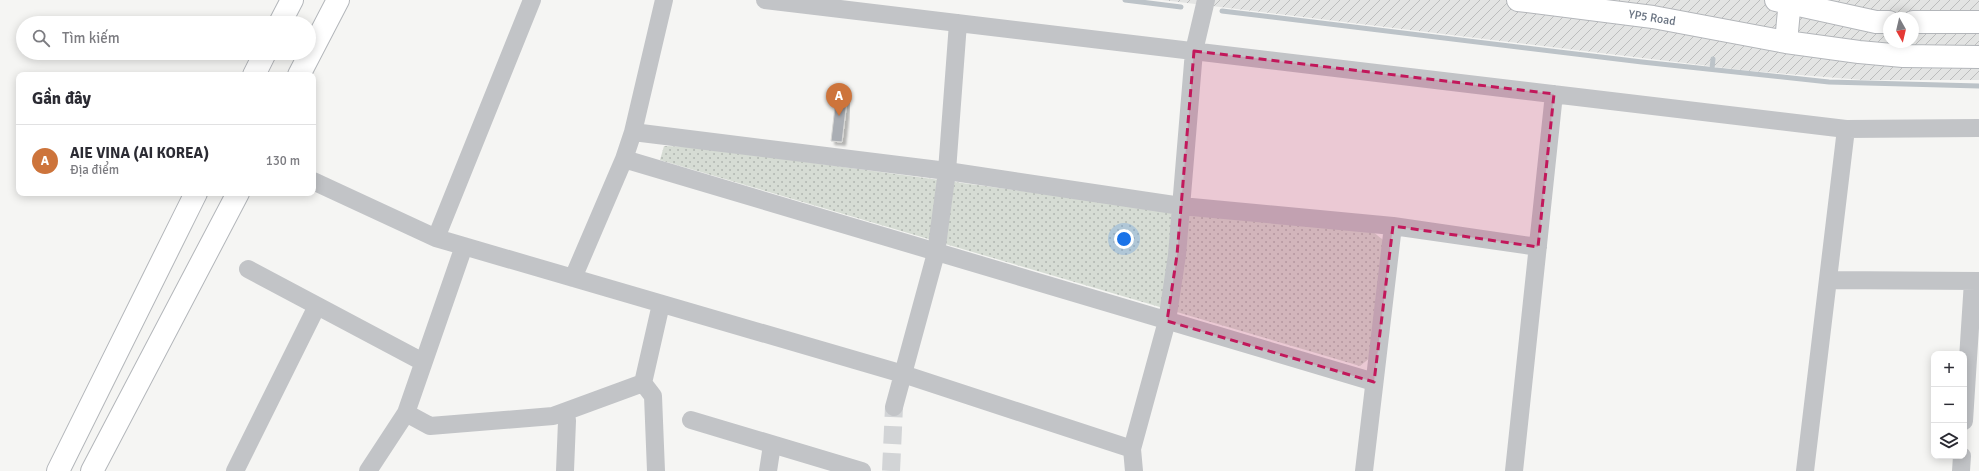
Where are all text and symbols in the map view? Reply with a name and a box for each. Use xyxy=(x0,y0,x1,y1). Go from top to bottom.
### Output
street label: YP5 Road xyxy=(1627,7,1677,29)
north arrow xyxy=(1883,12,1919,48)
search box xyxy=(16,16,316,60)
icon: search xyxy=(30,27,52,49)
text: Tìm kiếm xyxy=(62,29,120,47)
pin: A xyxy=(826,83,852,116)
text: Gần đây xyxy=(32,88,91,109)
text: AIE VINA (AI KOREA) xyxy=(70,144,209,162)
text: A xyxy=(41,153,49,169)
text: 130 m xyxy=(266,153,300,169)
text: Địa điểm xyxy=(70,162,119,178)
your location xyxy=(1114,229,1134,249)
map controls xyxy=(1931,351,1967,459)
button: + xyxy=(1931,351,1967,387)
button: − xyxy=(1931,387,1967,423)
button: layers xyxy=(1931,423,1967,459)

